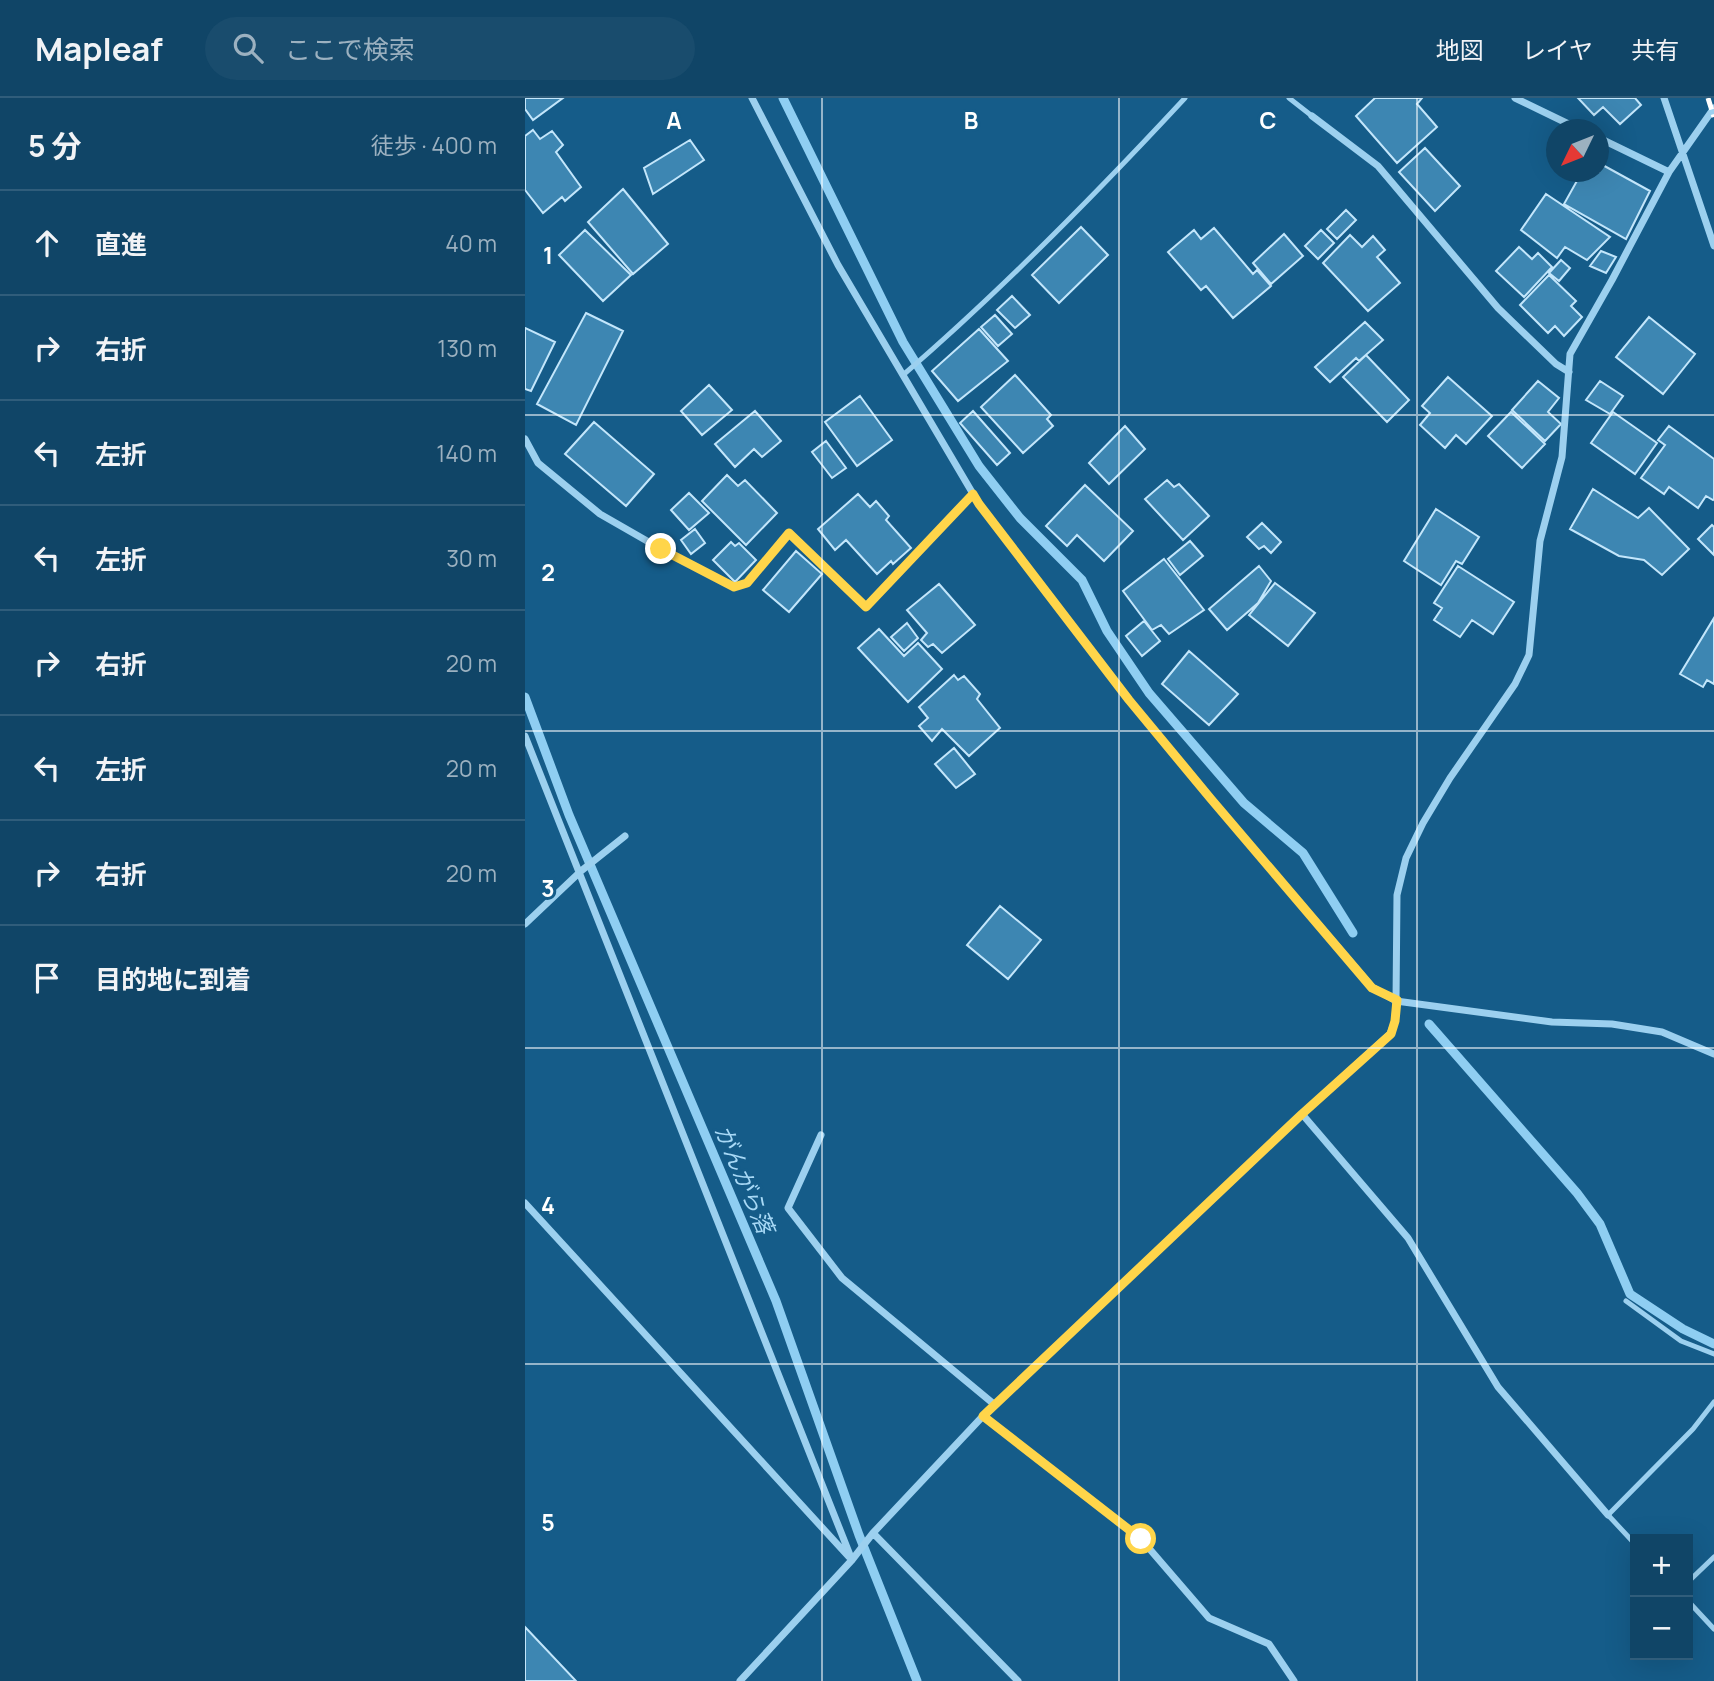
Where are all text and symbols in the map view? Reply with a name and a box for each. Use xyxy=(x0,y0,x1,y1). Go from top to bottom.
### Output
search box xyxy=(205,17,695,80)
text: Mapleaf xyxy=(35,26,163,71)
icon: search xyxy=(229,29,267,67)
text: ここで検索 xyxy=(285,31,415,67)
text: 地図 xyxy=(1436,33,1484,66)
text: レイヤ xyxy=(1522,33,1593,66)
text: 共有 xyxy=(1631,33,1679,66)
text: A xyxy=(666,104,682,136)
text: B xyxy=(964,104,978,136)
text: C xyxy=(1260,104,1277,136)
north arrow xyxy=(1546,119,1609,182)
text: 5 分 xyxy=(28,125,82,166)
text: 徒歩 · 400 m xyxy=(371,129,497,161)
icon: ahead xyxy=(28,224,66,262)
text: 直進 xyxy=(95,226,147,262)
text: 40 m xyxy=(445,227,497,259)
text: 1 xyxy=(543,239,553,271)
icon: right xyxy=(28,329,66,367)
text: 右折 xyxy=(95,331,147,367)
text: 130 m xyxy=(437,332,497,364)
icon: left xyxy=(28,434,66,472)
text: 左折 xyxy=(95,436,147,472)
text: 140 m xyxy=(436,437,497,469)
route end xyxy=(645,533,676,564)
icon: left xyxy=(28,539,66,577)
text: 左折 xyxy=(95,541,147,577)
text: 30 m xyxy=(446,542,497,574)
text: 2 xyxy=(541,556,555,588)
icon: right xyxy=(28,644,66,682)
text: 右折 xyxy=(95,646,147,682)
text: 20 m xyxy=(446,647,497,679)
icon: left xyxy=(28,749,66,787)
text: 左折 xyxy=(95,751,147,787)
text: 20 m xyxy=(446,752,497,784)
icon: right xyxy=(28,854,66,892)
text: 右折 xyxy=(95,856,147,892)
text: 20 m xyxy=(446,857,497,889)
text: 3 xyxy=(541,872,555,904)
icon: arrive xyxy=(28,959,66,997)
text: 目的地に到着 xyxy=(95,961,251,997)
water label: がんがら落 xyxy=(708,1120,784,1242)
text: 4 xyxy=(541,1189,555,1221)
text: 5 xyxy=(541,1506,555,1538)
route start xyxy=(1125,1523,1156,1554)
map controls xyxy=(1630,1534,1693,1660)
button: + xyxy=(1630,1534,1693,1597)
button: − xyxy=(1630,1597,1693,1660)

